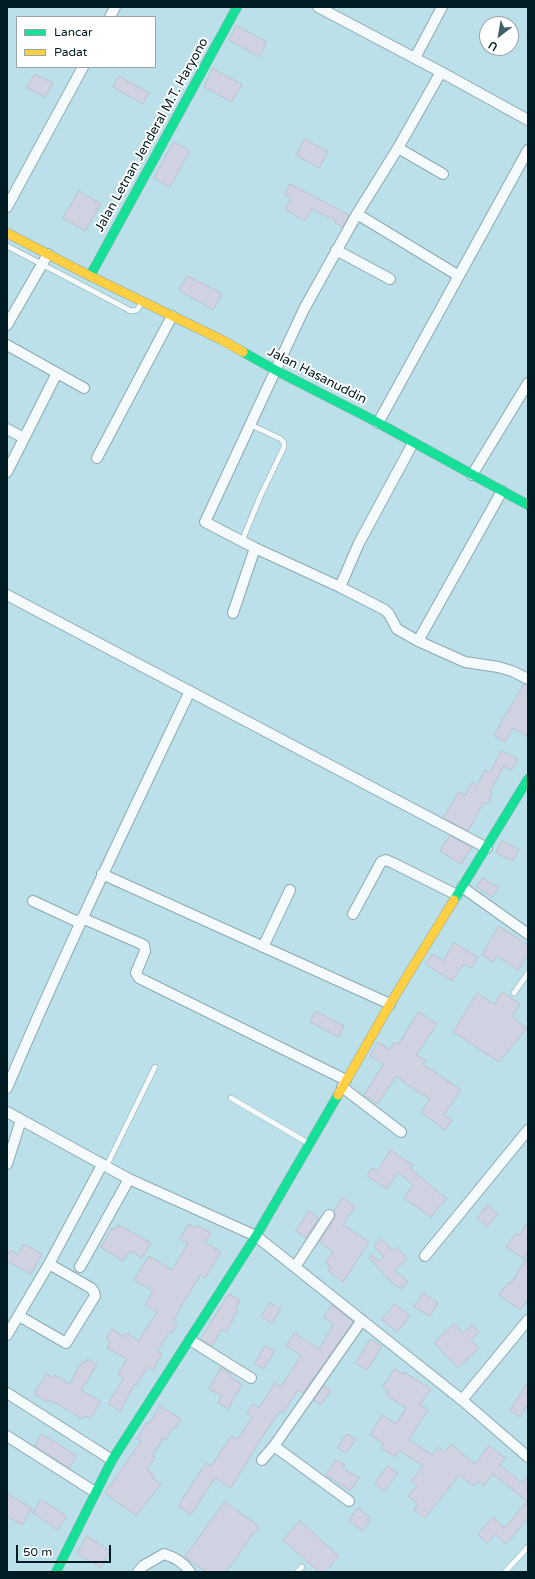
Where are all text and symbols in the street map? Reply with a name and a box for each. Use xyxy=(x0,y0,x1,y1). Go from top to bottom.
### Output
legend xyxy=(16,16,156,68)
north arrow xyxy=(479,16,519,56)
text: Lancar xyxy=(54,25,93,39)
street label: Jalan Letnan Jenderal M.T. Haryono xyxy=(92,35,212,235)
text: U xyxy=(486,38,500,54)
text: Padat xyxy=(54,45,87,59)
street label: Jalan Hasanuddin xyxy=(265,344,369,408)
scale bar xyxy=(18,1537,113,1563)
text: 50 m xyxy=(23,1545,52,1559)

